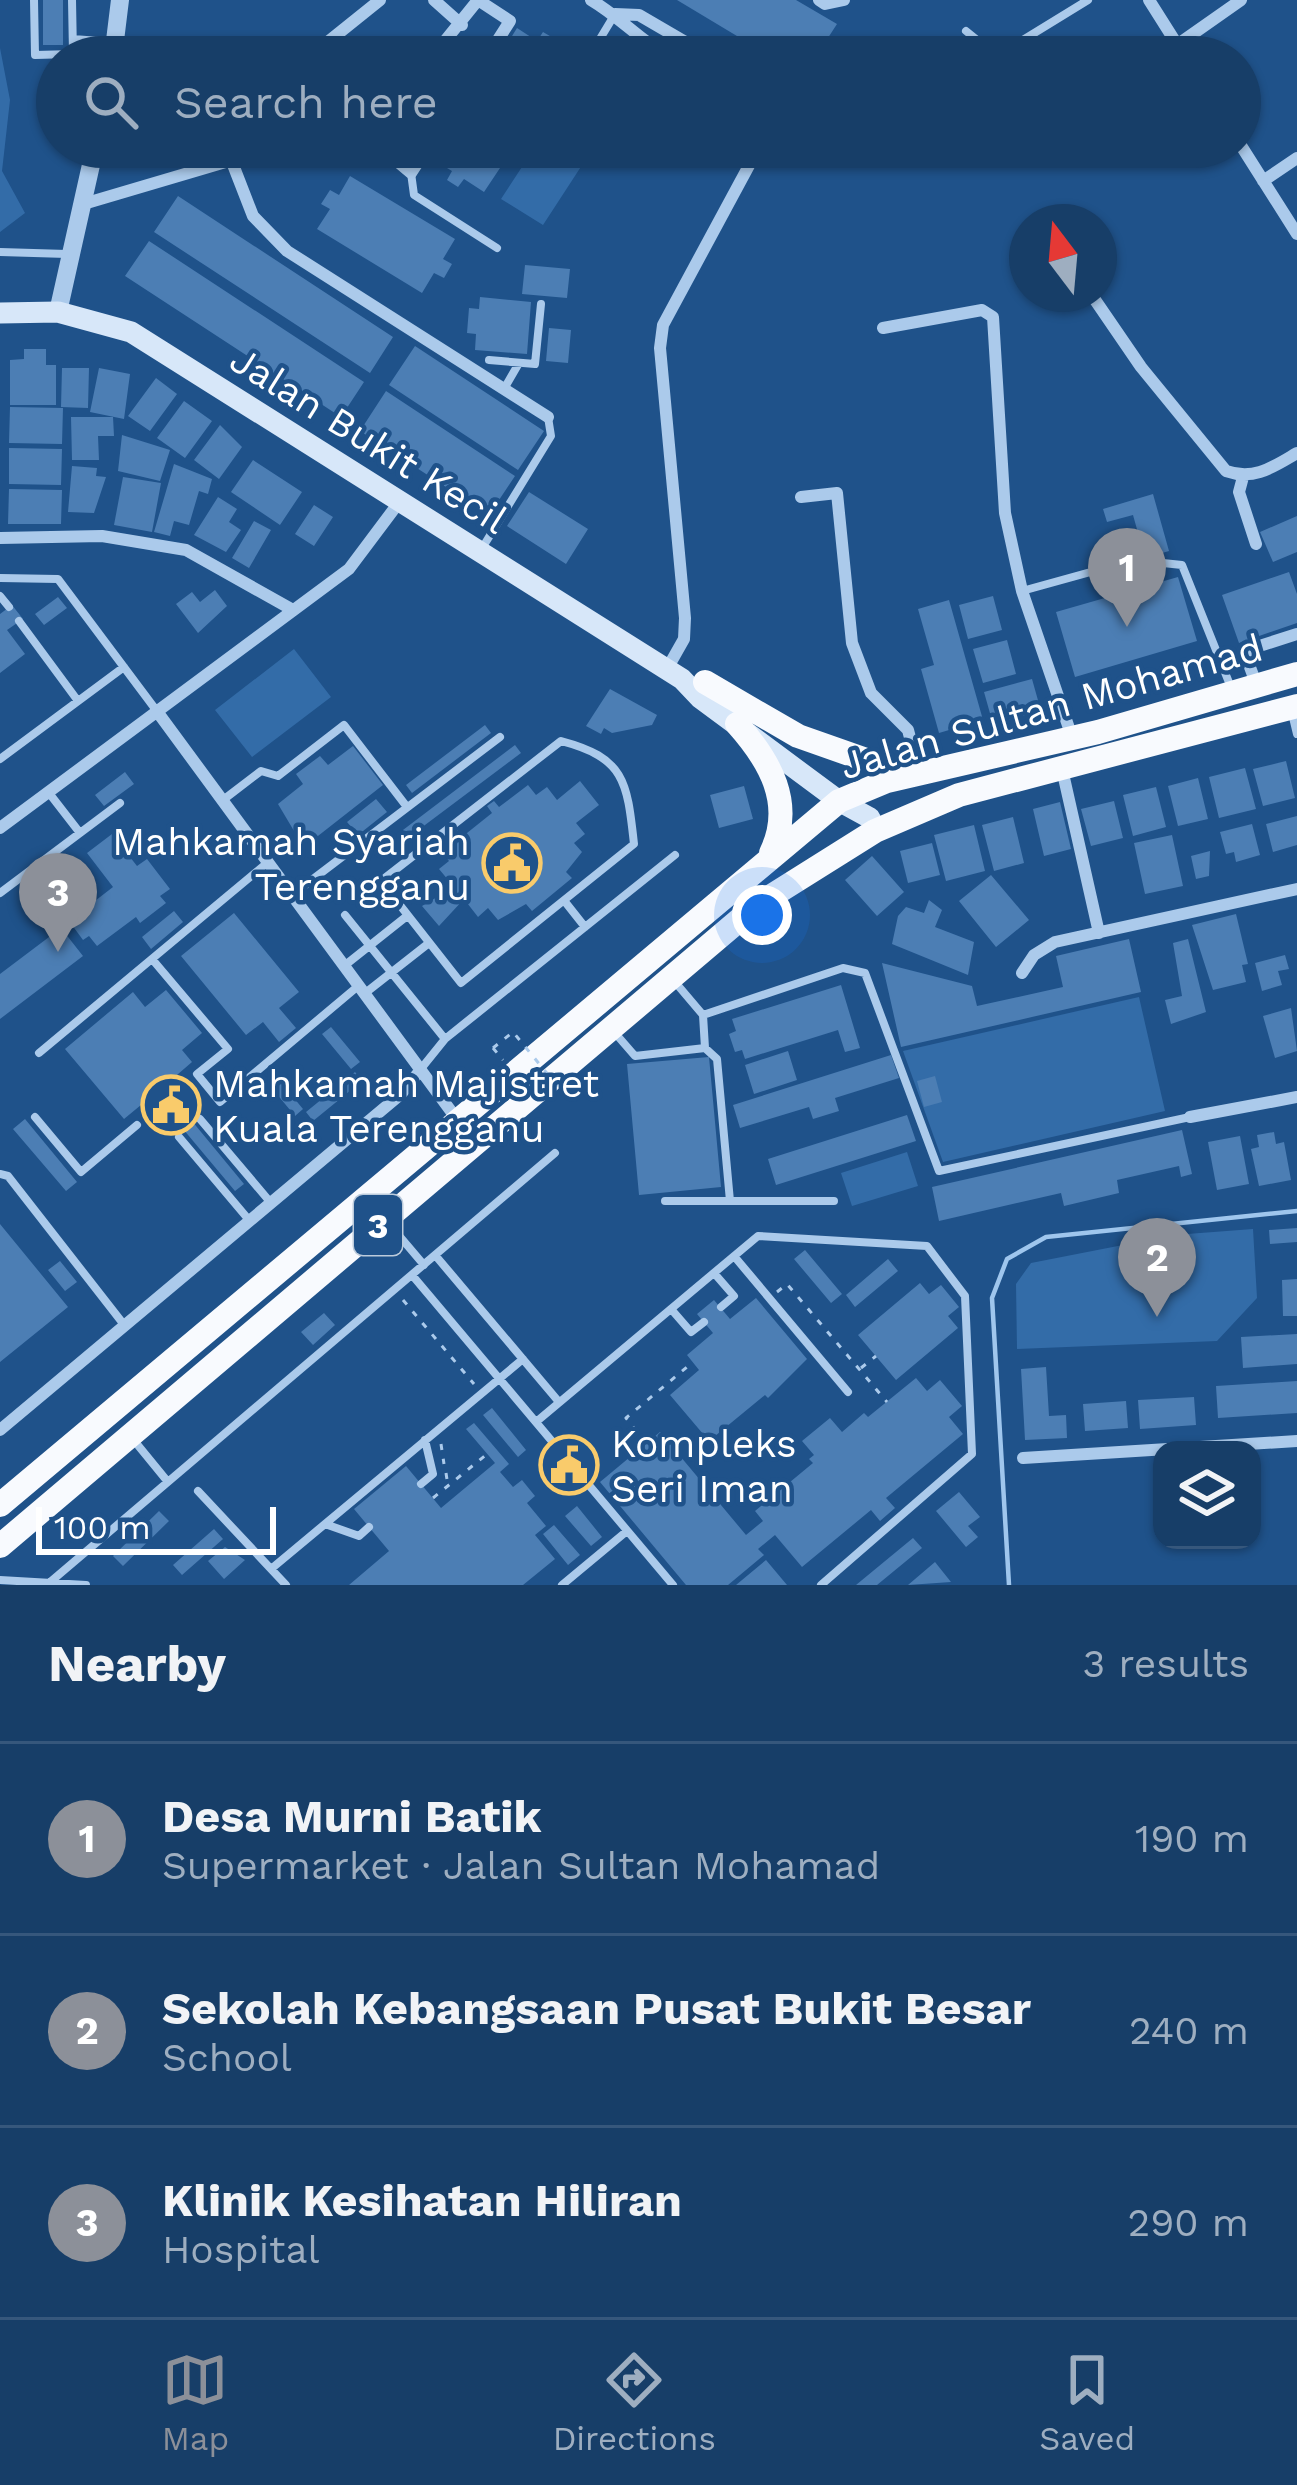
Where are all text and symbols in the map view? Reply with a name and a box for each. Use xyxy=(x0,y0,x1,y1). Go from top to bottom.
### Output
search box xyxy=(36,36,1261,168)
icon: search xyxy=(78,69,144,135)
text: Search here xyxy=(174,76,438,129)
north arrow xyxy=(1009,204,1117,312)
street label: Jalan Bukit Kecil xyxy=(222,336,515,543)
pin: 1 xyxy=(1088,528,1166,627)
street label: Jalan Sultan Mohamad xyxy=(835,625,1267,788)
place label: Mahkamah Syariah Terengganu xyxy=(112,819,470,909)
public building icon: Mahkamah Syariah Terengganu xyxy=(481,832,543,894)
pin: 3 xyxy=(19,853,97,952)
your location xyxy=(732,885,792,945)
place label: Mahkamah Majistret Kuala Terengganu xyxy=(213,1061,599,1151)
public building icon: Mahkamah Majistret Kuala Terengganu xyxy=(140,1074,202,1136)
road number: 3 xyxy=(354,1195,402,1255)
pin: 2 xyxy=(1118,1218,1196,1317)
place label: Kompleks Seri Iman xyxy=(611,1421,797,1511)
public building icon: Kompleks Seri Iman xyxy=(538,1434,600,1496)
map controls xyxy=(1153,1441,1261,1549)
button: layers xyxy=(1153,1441,1261,1549)
scale bar xyxy=(36,1501,276,1554)
text: 100 m xyxy=(54,1508,151,1547)
text: Nearby xyxy=(48,1634,226,1693)
text: 3 results xyxy=(1083,1641,1249,1686)
text: Desa Murni Batik xyxy=(162,1790,541,1843)
text: 1 xyxy=(79,1816,95,1861)
text: 190 m xyxy=(1135,1816,1249,1861)
text: Supermarket · Jalan Sultan Mohamad xyxy=(162,1843,880,1888)
text: Sekolah Kebangsaan Pusat Bukit Besar xyxy=(162,1982,1031,2035)
text: 2 xyxy=(75,2008,99,2053)
text: 240 m xyxy=(1129,2008,1249,2053)
text: School xyxy=(162,2035,292,2080)
text: Klinik Kesihatan Hiliran xyxy=(162,2174,682,2227)
text: 3 xyxy=(75,2200,99,2245)
text: 290 m xyxy=(1127,2200,1249,2245)
text: Hospital xyxy=(162,2227,319,2272)
tab: Map xyxy=(162,2347,229,2458)
tab: Directions xyxy=(553,2347,716,2458)
tab: Saved xyxy=(1039,2347,1135,2458)

